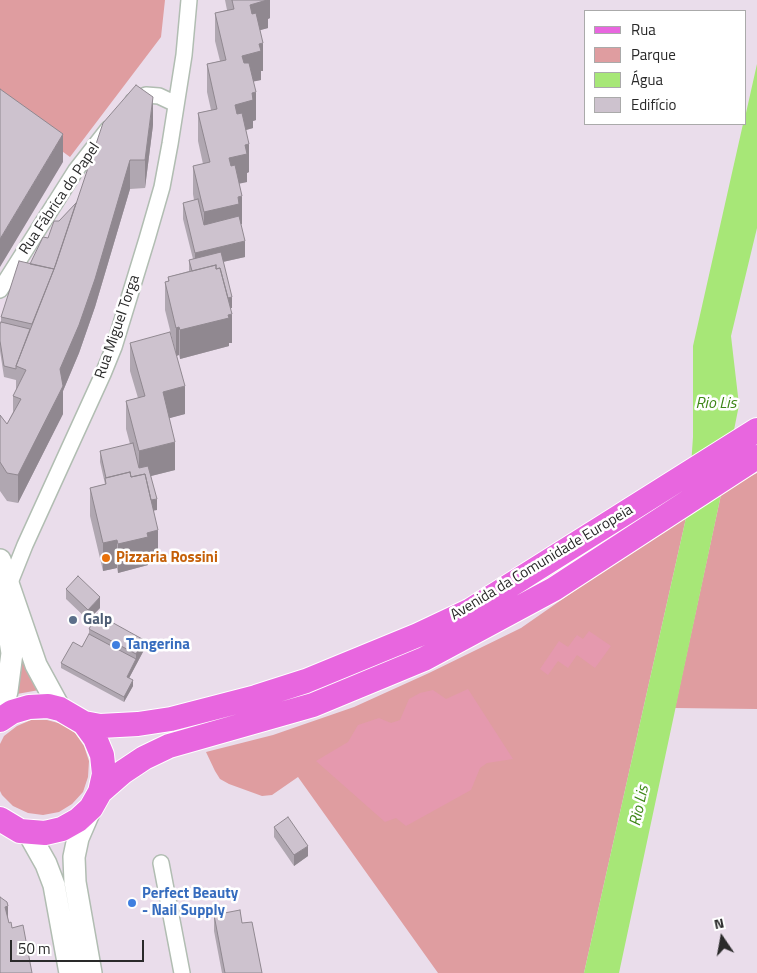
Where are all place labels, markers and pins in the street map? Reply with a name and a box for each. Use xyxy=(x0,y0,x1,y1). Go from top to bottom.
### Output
place label: Pizzaria Rossini xyxy=(116,549,218,567)
marker: Pizzaria Rossini xyxy=(100,552,112,564)
place label: Galp xyxy=(83,611,112,629)
marker: Galp xyxy=(67,614,79,626)
place label: Tangerina xyxy=(126,636,190,654)
marker: Tangerina xyxy=(110,639,122,651)
place label: Perfect Beauty - Nail Supply xyxy=(142,885,238,920)
marker: Perfect Beauty - Nail Supply xyxy=(126,897,138,909)

